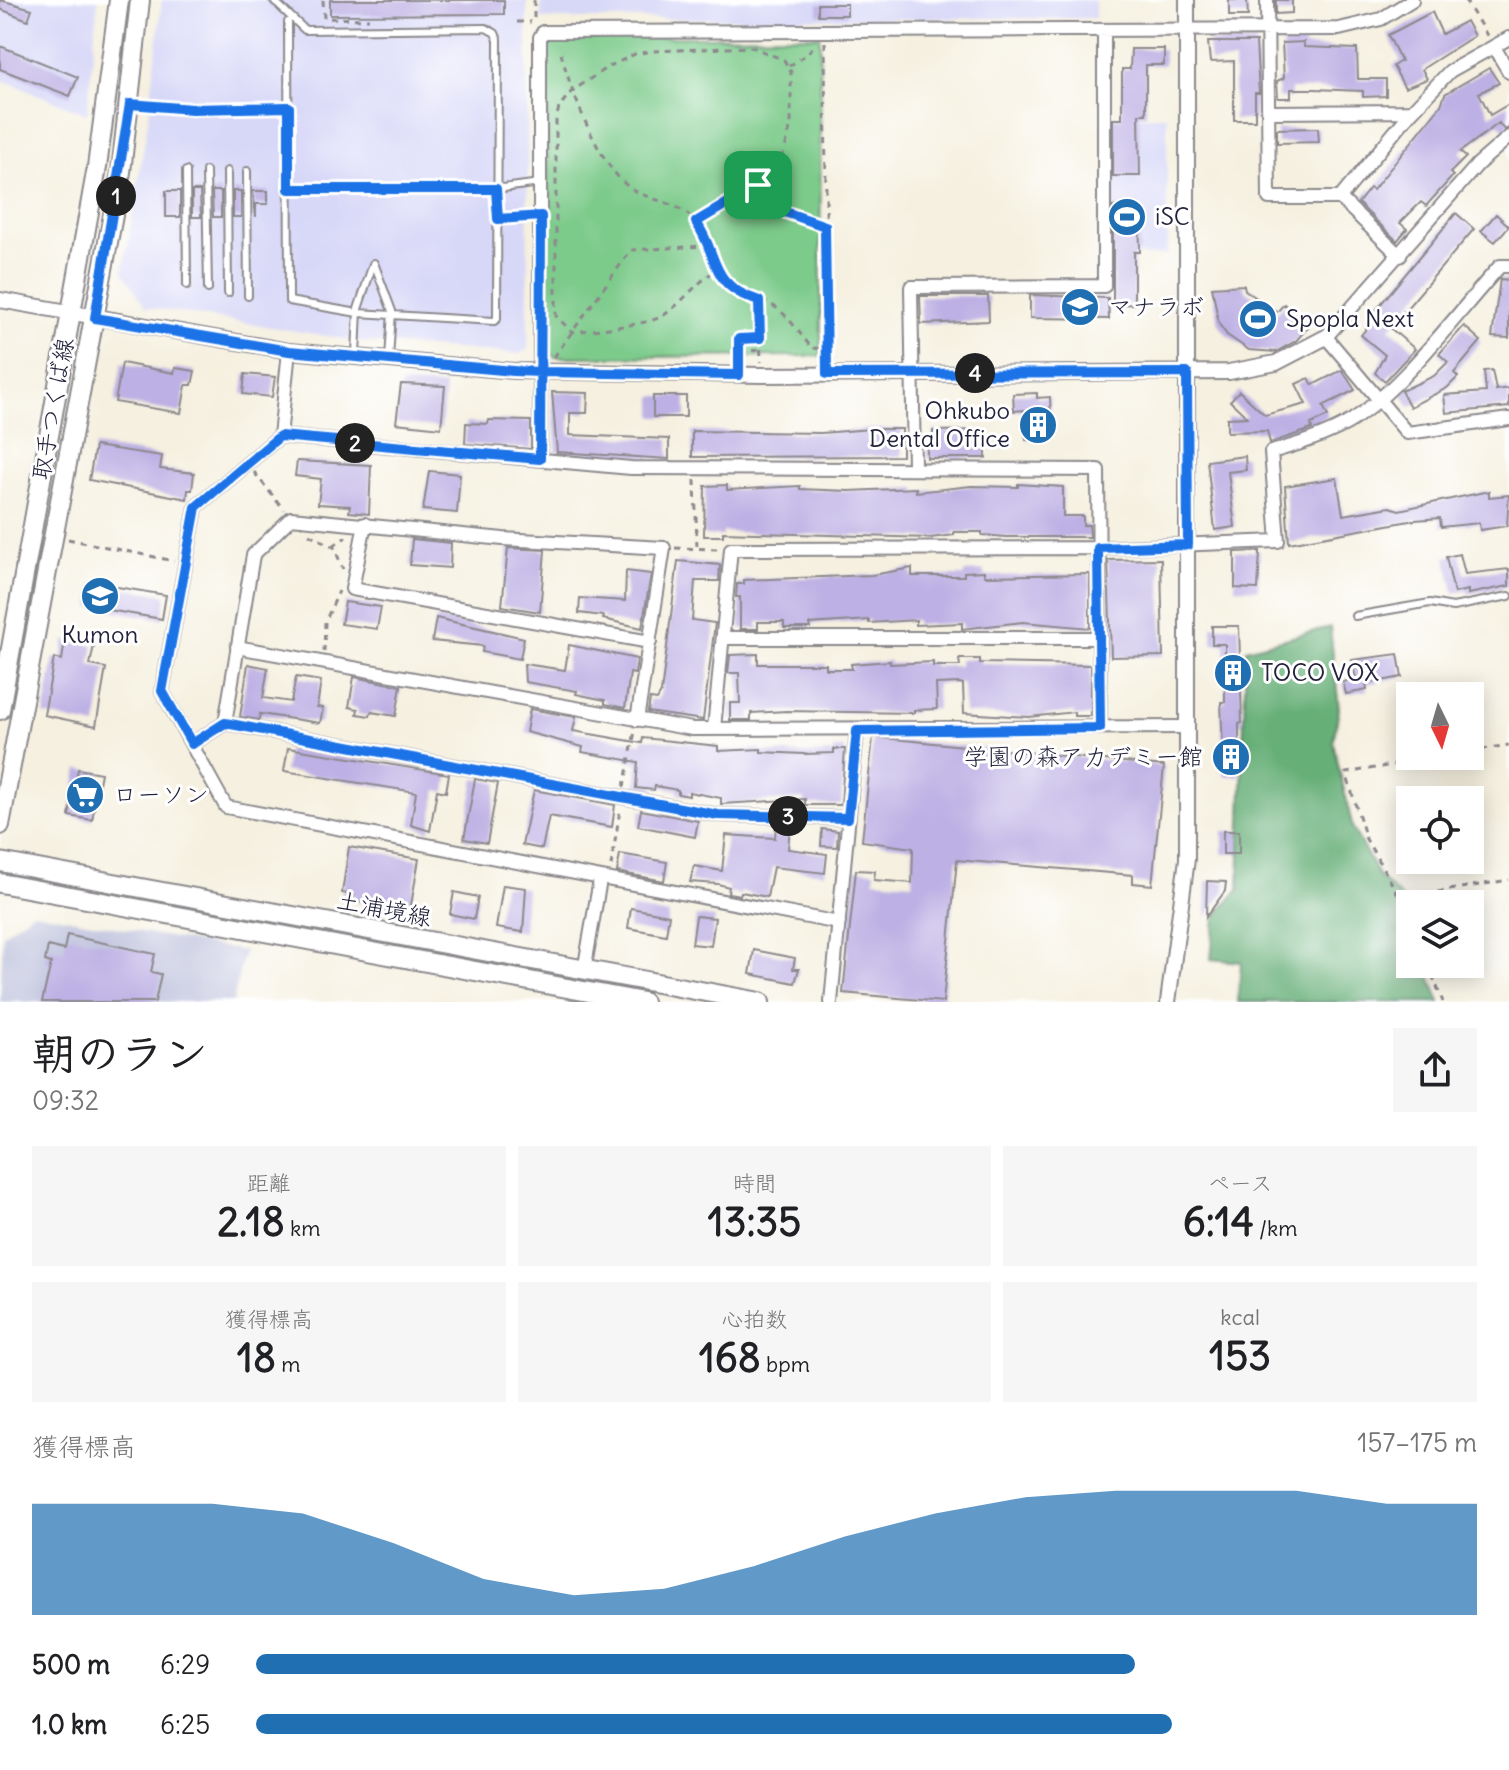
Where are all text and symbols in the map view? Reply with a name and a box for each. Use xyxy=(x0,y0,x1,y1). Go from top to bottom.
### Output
pin xyxy=(724,151,792,219)
icon: arrive xyxy=(736,163,780,207)
pin: 1 xyxy=(96,176,136,216)
text: 1 xyxy=(112,182,120,210)
sports icon: iSC xyxy=(1106,196,1148,238)
place label: iSC xyxy=(1155,201,1190,231)
school or university icon: マナラボ xyxy=(1059,286,1101,328)
place label: マナラボ xyxy=(1108,291,1204,321)
sports icon: Spopla Next xyxy=(1237,298,1279,340)
place label: Spopla Next xyxy=(1286,303,1414,333)
street label: 取手つくば線 xyxy=(25,335,79,482)
pin: 4 xyxy=(955,353,995,393)
text: 4 xyxy=(969,359,981,387)
place label: Ohkubo Dental Office xyxy=(869,395,1010,453)
building icon: Ohkubo Dental Office xyxy=(1017,404,1059,446)
pin: 2 xyxy=(335,423,375,463)
text: 2 xyxy=(349,429,361,457)
school or university icon: Kumon xyxy=(79,575,121,617)
place label: Kumon xyxy=(61,619,139,649)
building icon: TOCO VOX xyxy=(1212,652,1254,694)
place label: TOCO VOX xyxy=(1261,657,1379,687)
north arrow xyxy=(1396,682,1484,770)
map controls xyxy=(1396,682,1484,978)
building icon: 学園の森アカデミー館 xyxy=(1210,736,1252,778)
place label: 学園の森アカデミー館 xyxy=(963,741,1203,771)
supermarket icon: ローソン xyxy=(64,774,106,816)
place label: ローソン xyxy=(113,779,209,809)
button: locate xyxy=(1396,786,1484,874)
pin: 3 xyxy=(768,796,808,836)
text: 3 xyxy=(782,802,794,830)
street label: 土浦境線 xyxy=(334,884,434,932)
button: layers xyxy=(1396,890,1484,978)
text: 朝のラン xyxy=(32,1026,208,1081)
button: share xyxy=(1393,1028,1477,1112)
text: 09:32 xyxy=(32,1084,99,1117)
text: 距離 xyxy=(247,1169,291,1197)
text: 時間 xyxy=(732,1169,777,1197)
text: ペース xyxy=(1208,1169,1273,1197)
text: 2.18 xyxy=(217,1197,285,1247)
text: 13:35 xyxy=(708,1197,801,1247)
text: 6:14 xyxy=(1183,1197,1254,1247)
text: km xyxy=(285,1214,320,1242)
text: /km xyxy=(1254,1214,1298,1242)
text: kcal xyxy=(1220,1303,1260,1331)
text: 獲得標高 xyxy=(225,1305,313,1333)
text: 心拍数 xyxy=(721,1305,788,1333)
text: 153 xyxy=(1209,1331,1271,1381)
text: 18 xyxy=(237,1333,276,1383)
text: 168 xyxy=(699,1333,761,1383)
text: m xyxy=(276,1350,301,1378)
text: bpm xyxy=(761,1350,810,1378)
text: 157–175 m xyxy=(1357,1426,1477,1459)
text: 獲得標高 xyxy=(32,1430,136,1463)
text: 500 m xyxy=(32,1648,110,1681)
text: 6:29 xyxy=(160,1648,210,1681)
text: 1.0 km xyxy=(32,1708,107,1741)
text: 6:25 xyxy=(160,1708,210,1741)

